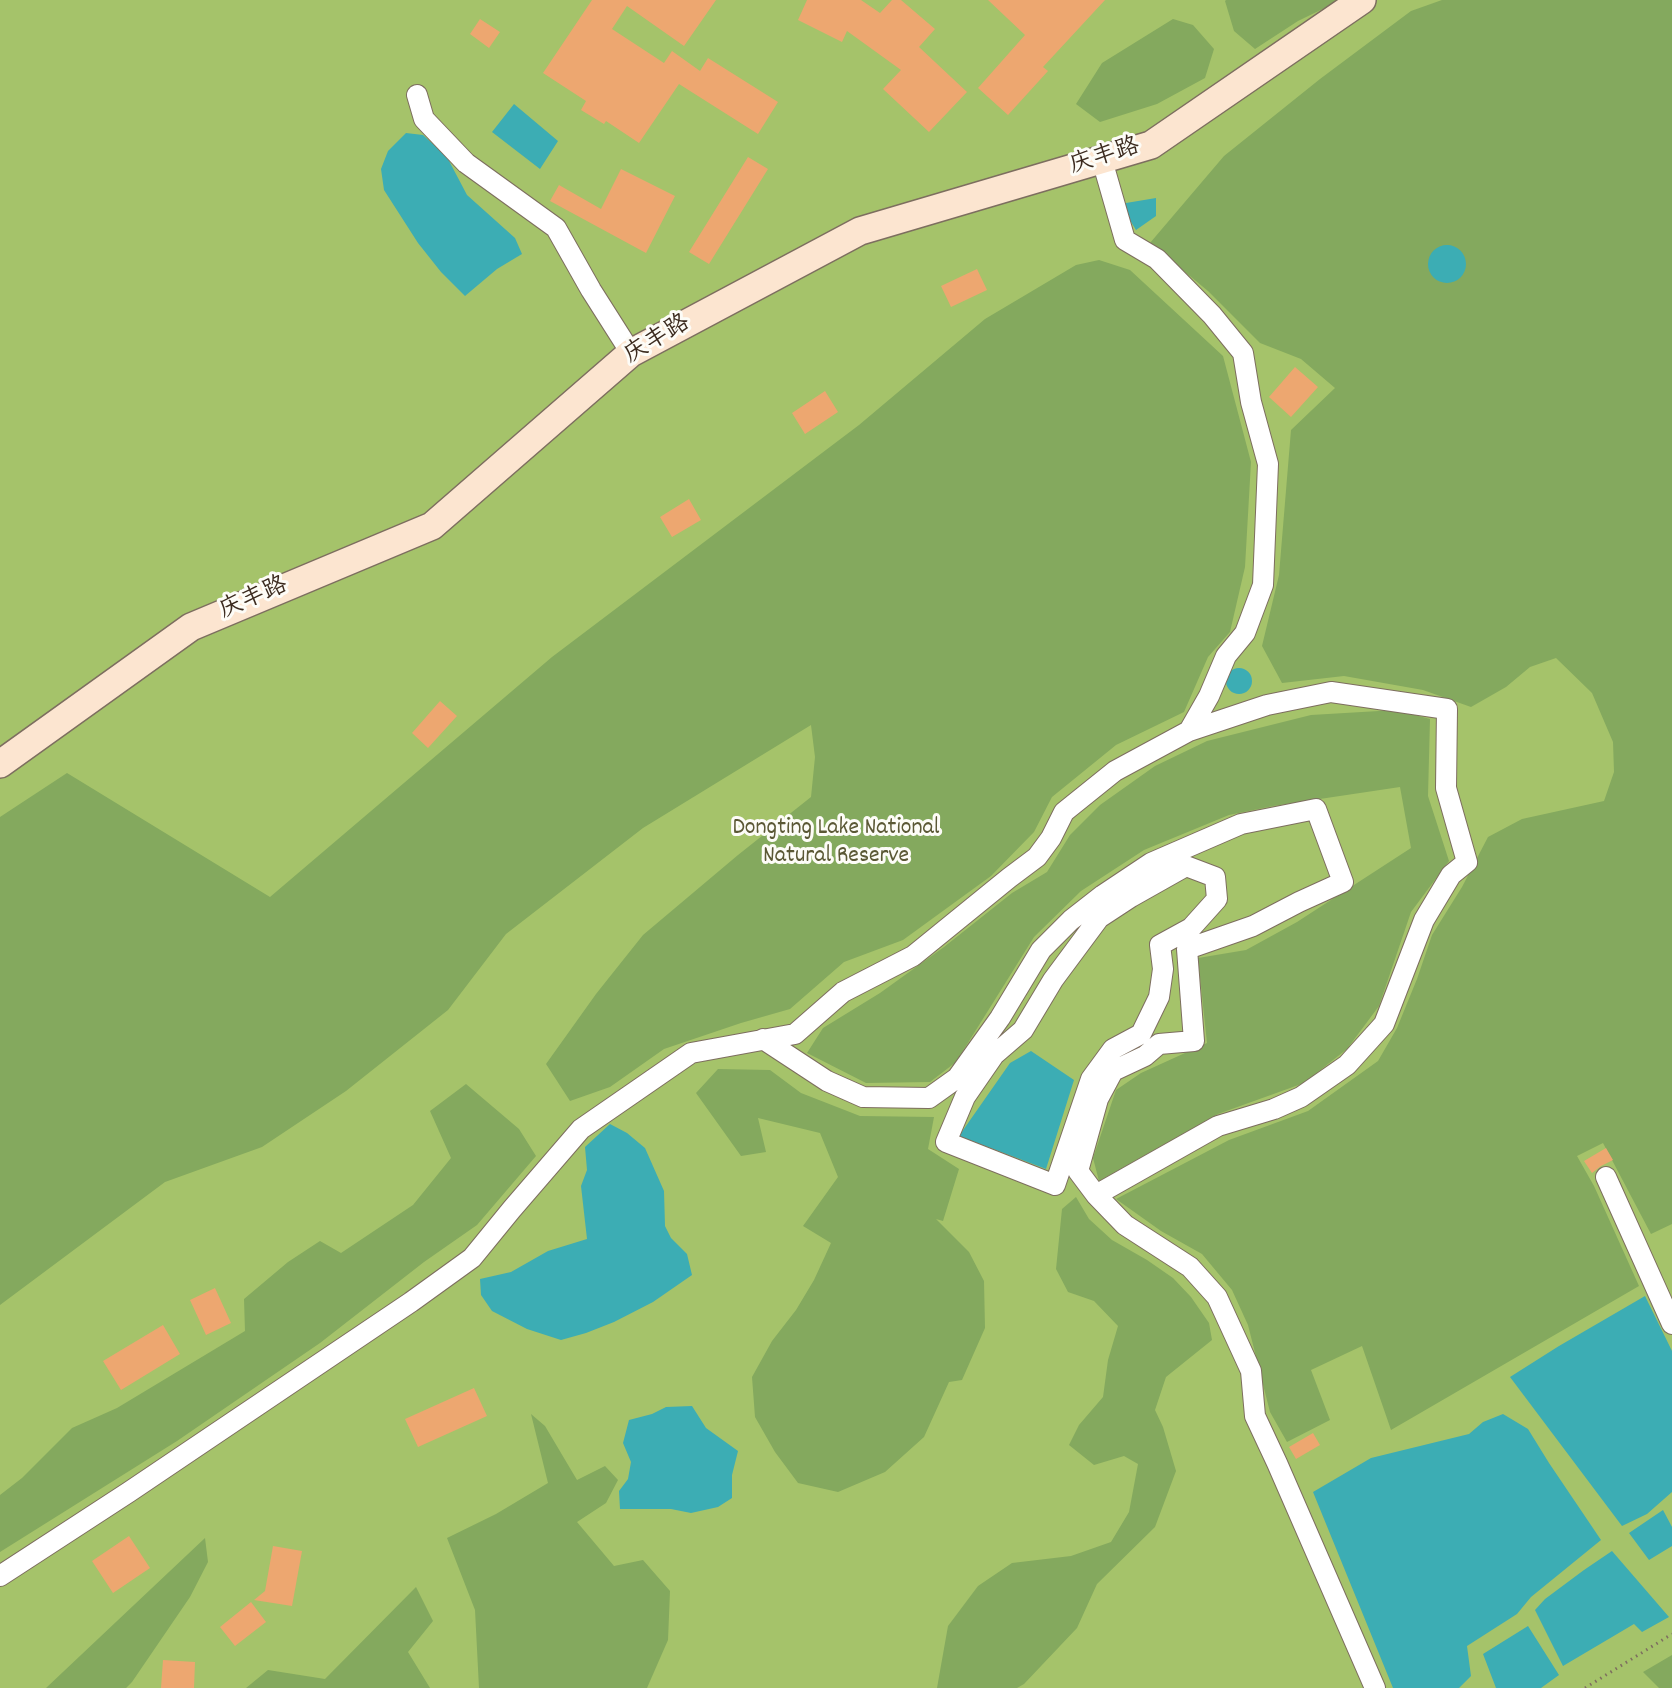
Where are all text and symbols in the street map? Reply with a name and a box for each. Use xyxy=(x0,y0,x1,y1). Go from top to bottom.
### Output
street label: 庆丰路 xyxy=(1066,134,1144,182)
street label: 庆丰路 xyxy=(620,310,696,372)
street label: 庆丰路 xyxy=(215,573,293,627)
park label: Dongting Lake National Natural Reserve xyxy=(732,816,940,872)

